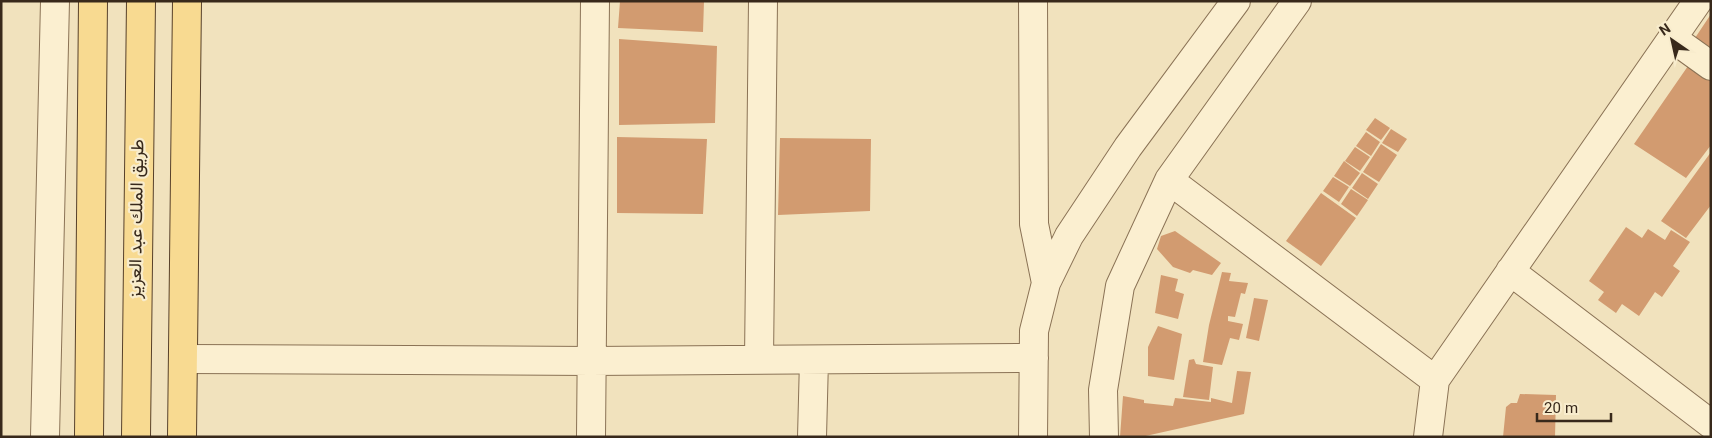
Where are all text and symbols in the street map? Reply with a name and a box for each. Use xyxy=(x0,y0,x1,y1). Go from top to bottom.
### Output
north arrow xyxy=(1647,15,1697,65)
text: N xyxy=(1656,19,1676,43)
street label: طريق الملك عبد العزيز xyxy=(123,139,153,300)
scale bar xyxy=(1537,390,1611,422)
text: 20 m xyxy=(1544,398,1578,421)

